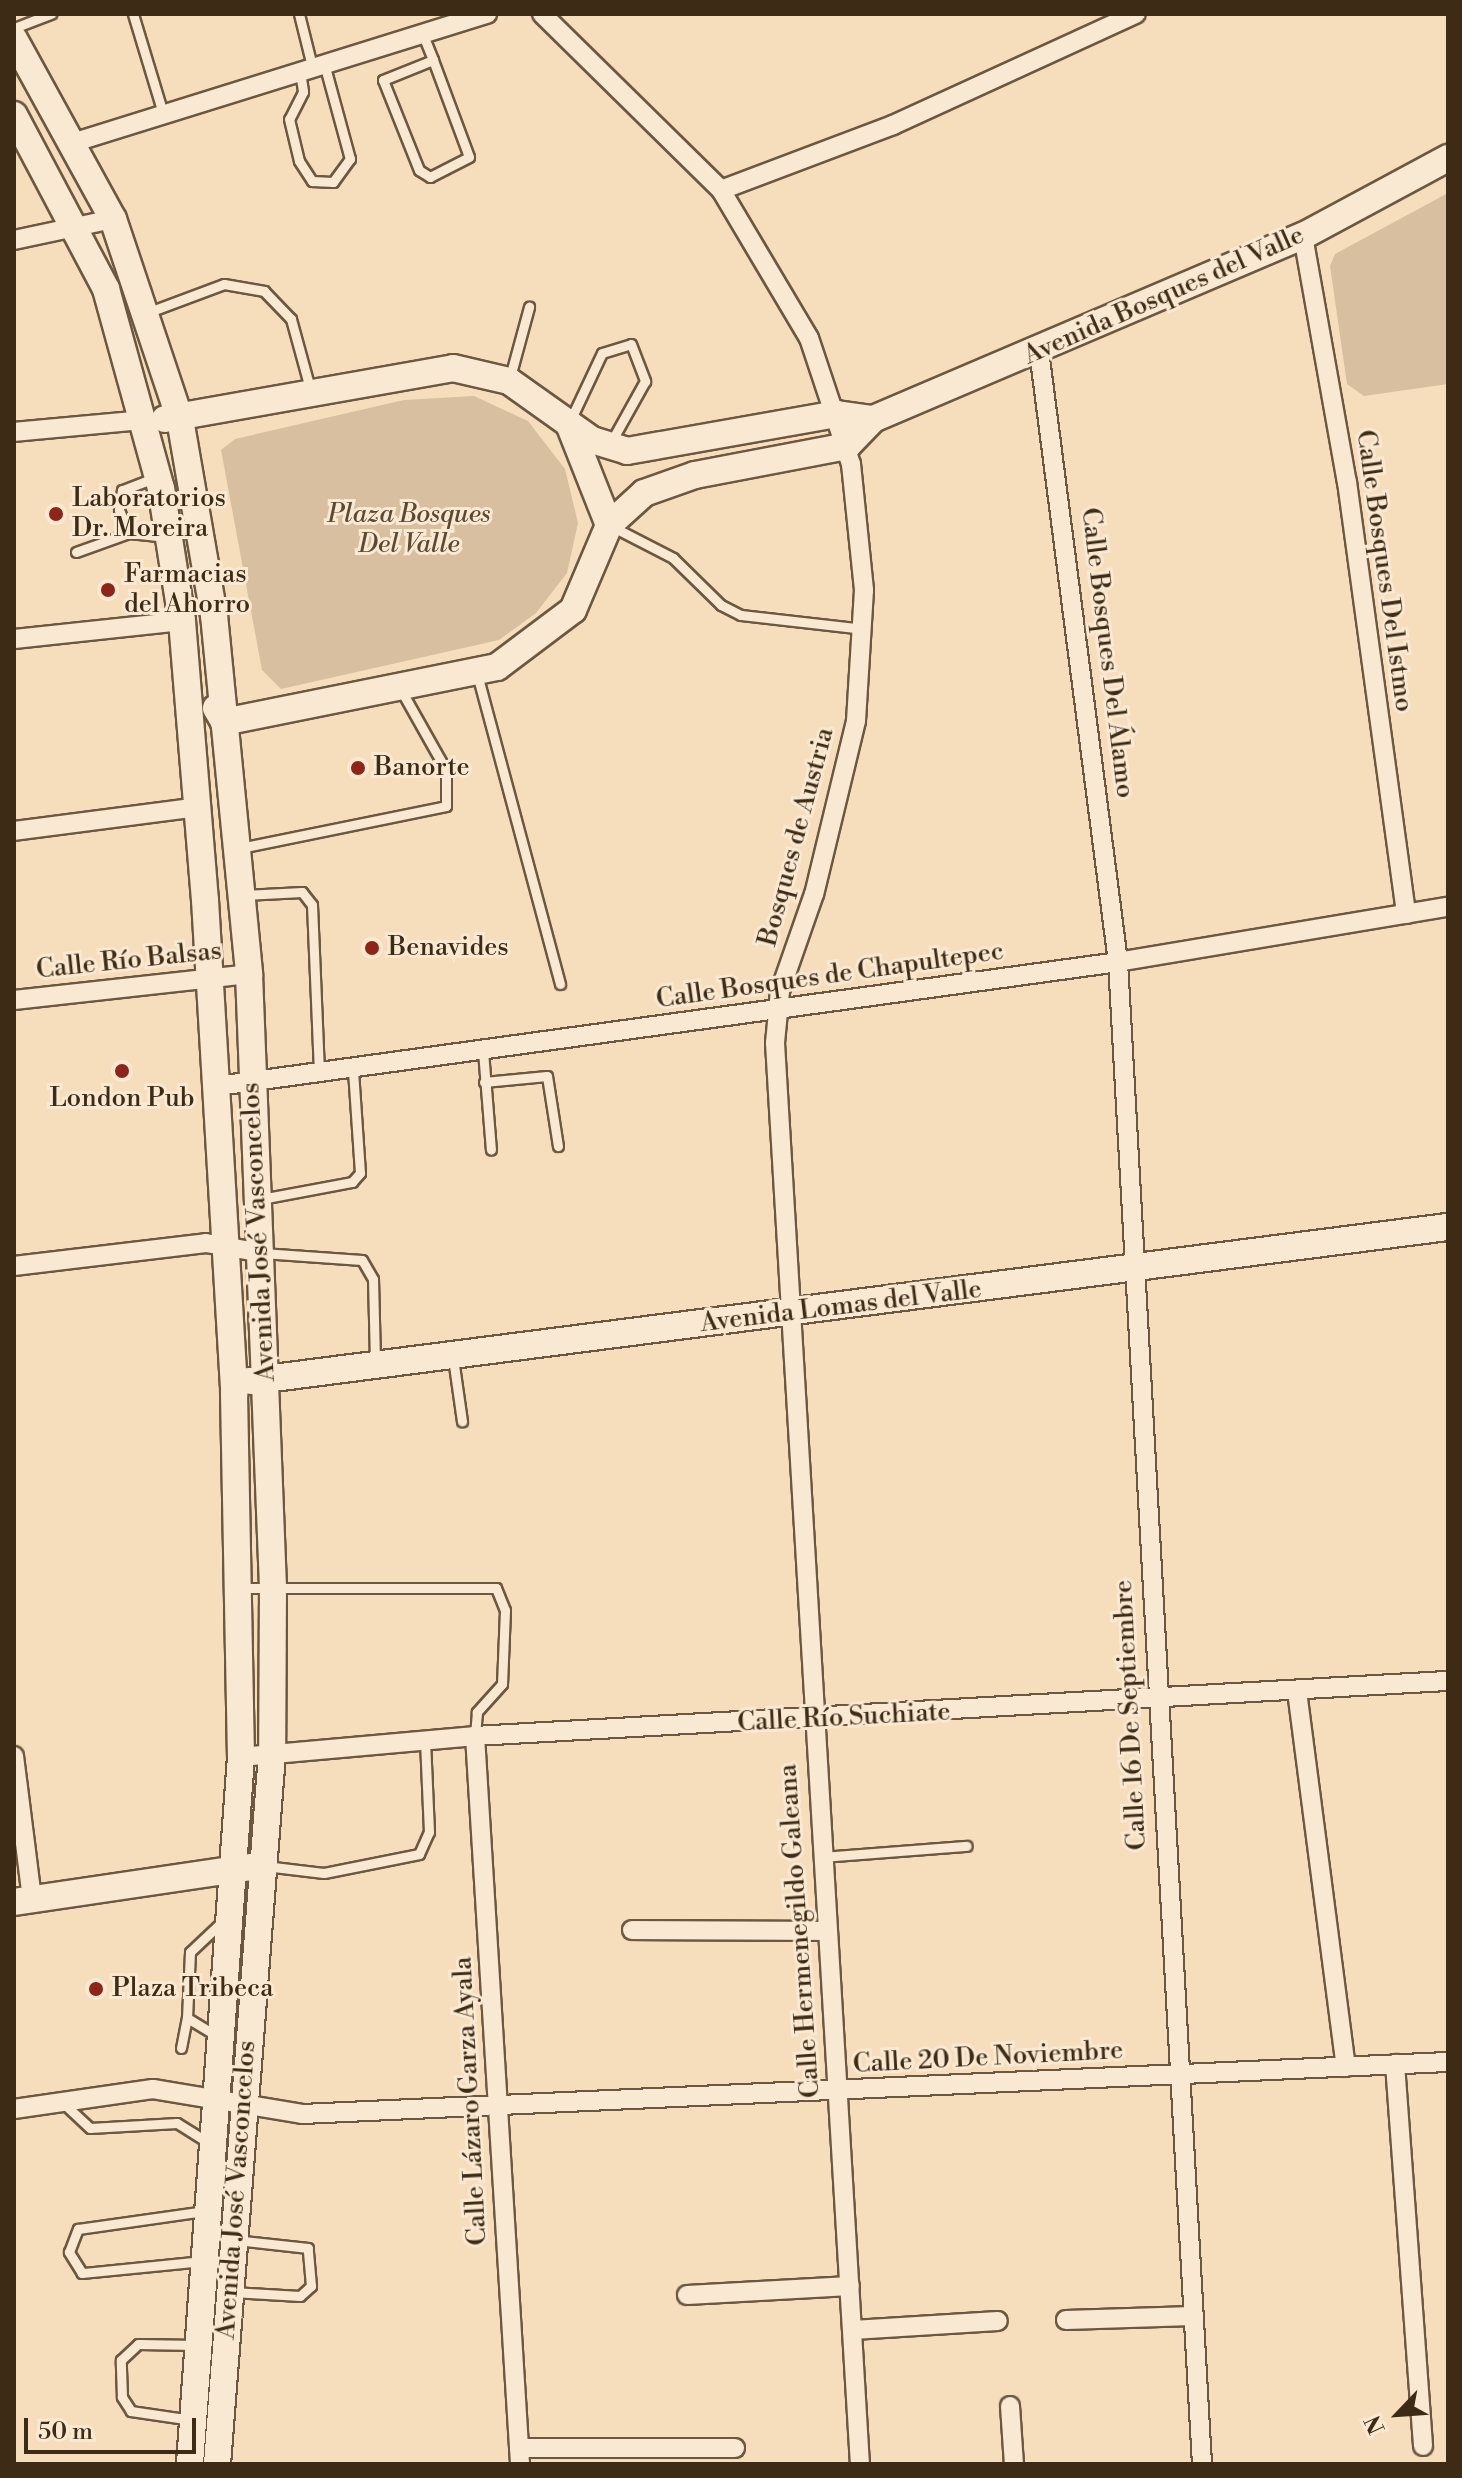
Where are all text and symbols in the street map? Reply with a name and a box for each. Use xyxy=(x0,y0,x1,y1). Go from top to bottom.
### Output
street label: Avenida Bosques del Valle xyxy=(1019,220,1309,372)
street label: Calle Bosques Del Istmo xyxy=(1349,428,1419,714)
place label: Laboratorios Dr. Moreira xyxy=(72,483,226,544)
park label: Plaza Bosques Del Valle xyxy=(327,499,491,560)
marker: Laboratorios Dr. Moreira xyxy=(47,505,65,523)
street label: Calle Bosques Del Álamo xyxy=(1074,506,1140,800)
place label: Farmacias del Ahorro xyxy=(124,559,250,620)
marker: Farmacias del Ahorro xyxy=(99,581,117,599)
street label: Bosques de Austria xyxy=(753,724,841,950)
place label: Banorte xyxy=(374,752,470,784)
marker: Banorte xyxy=(349,759,367,777)
place label: Benavides xyxy=(388,932,509,964)
street label: Calle Río Balsas xyxy=(35,936,223,986)
street label: Calle Bosques de Chapultepec xyxy=(654,936,1006,1016)
marker: Benavides xyxy=(363,939,381,957)
marker: London Pub xyxy=(113,1062,131,1080)
street label: Avenida José Vasconcelos xyxy=(236,1082,282,1382)
place label: London Pub xyxy=(49,1083,195,1115)
street label: Avenida Lomas del Valle xyxy=(699,1274,983,1340)
street label: Calle 16 De Septiembre xyxy=(1108,1579,1154,1851)
street label: Calle Río Suchiate xyxy=(737,1697,951,1739)
street label: Calle Hermenegildo Galeana xyxy=(773,1763,827,2099)
street label: Calle Lázaro Garza Ayala xyxy=(448,1956,494,2246)
place label: Plaza Tribeca xyxy=(112,1973,273,2005)
marker: Plaza Tribeca xyxy=(87,1980,105,1998)
street label: Calle 20 De Noviembre xyxy=(852,2035,1124,2081)
street label: Avenida José Vasconcelos xyxy=(211,2040,263,2340)
north arrow xyxy=(1358,2374,1438,2454)
scale bar xyxy=(28,2402,200,2452)
text: N xyxy=(1360,2411,1392,2438)
text: 50 m xyxy=(38,2417,93,2447)

